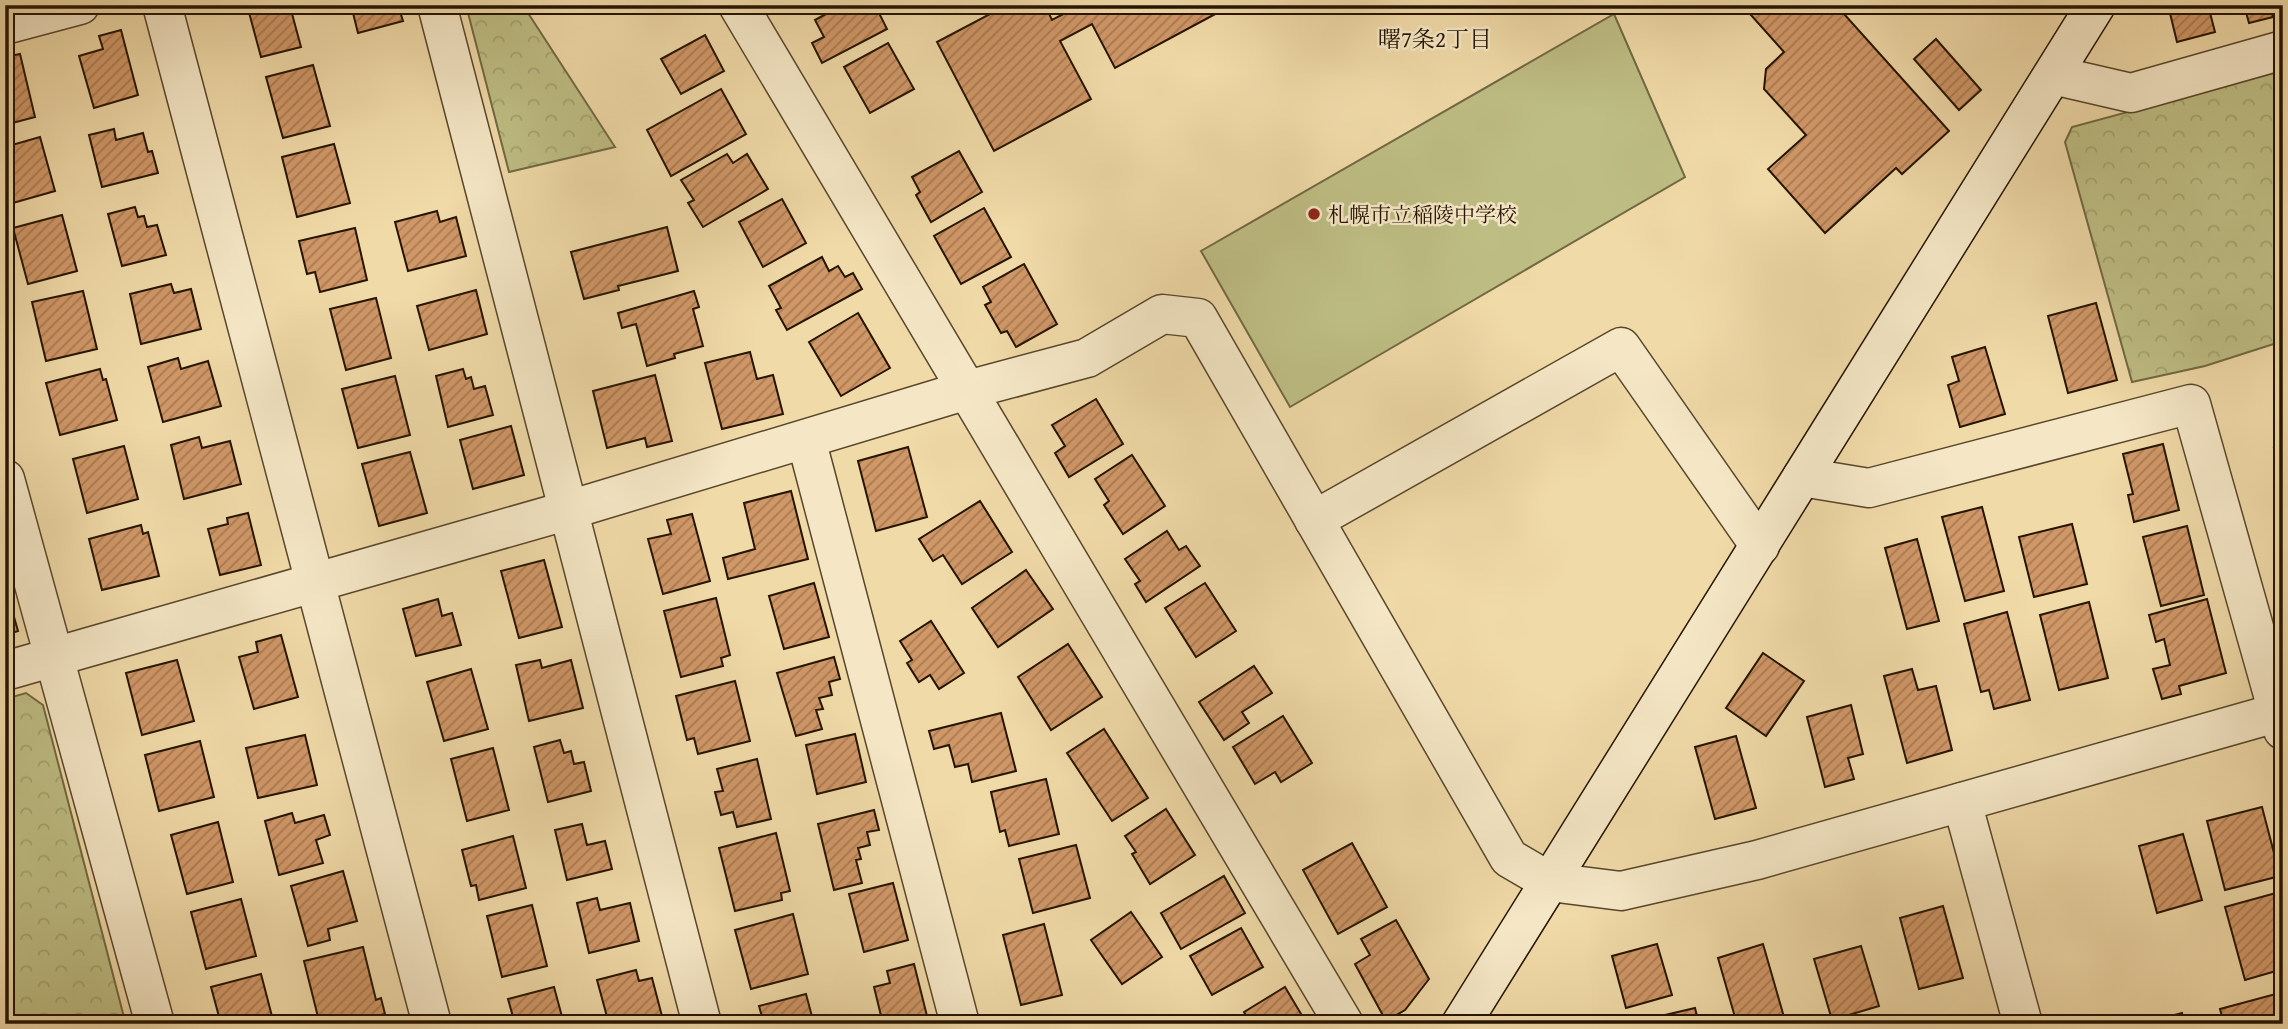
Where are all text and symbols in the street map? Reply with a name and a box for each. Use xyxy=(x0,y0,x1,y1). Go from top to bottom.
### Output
district label: 曙7条2丁目 xyxy=(1378,22,1492,55)
place label: 札幌市立稲陵中学校 xyxy=(1328,199,1517,230)
marker: 札幌市立稲陵中学校 xyxy=(1306,206,1322,222)

